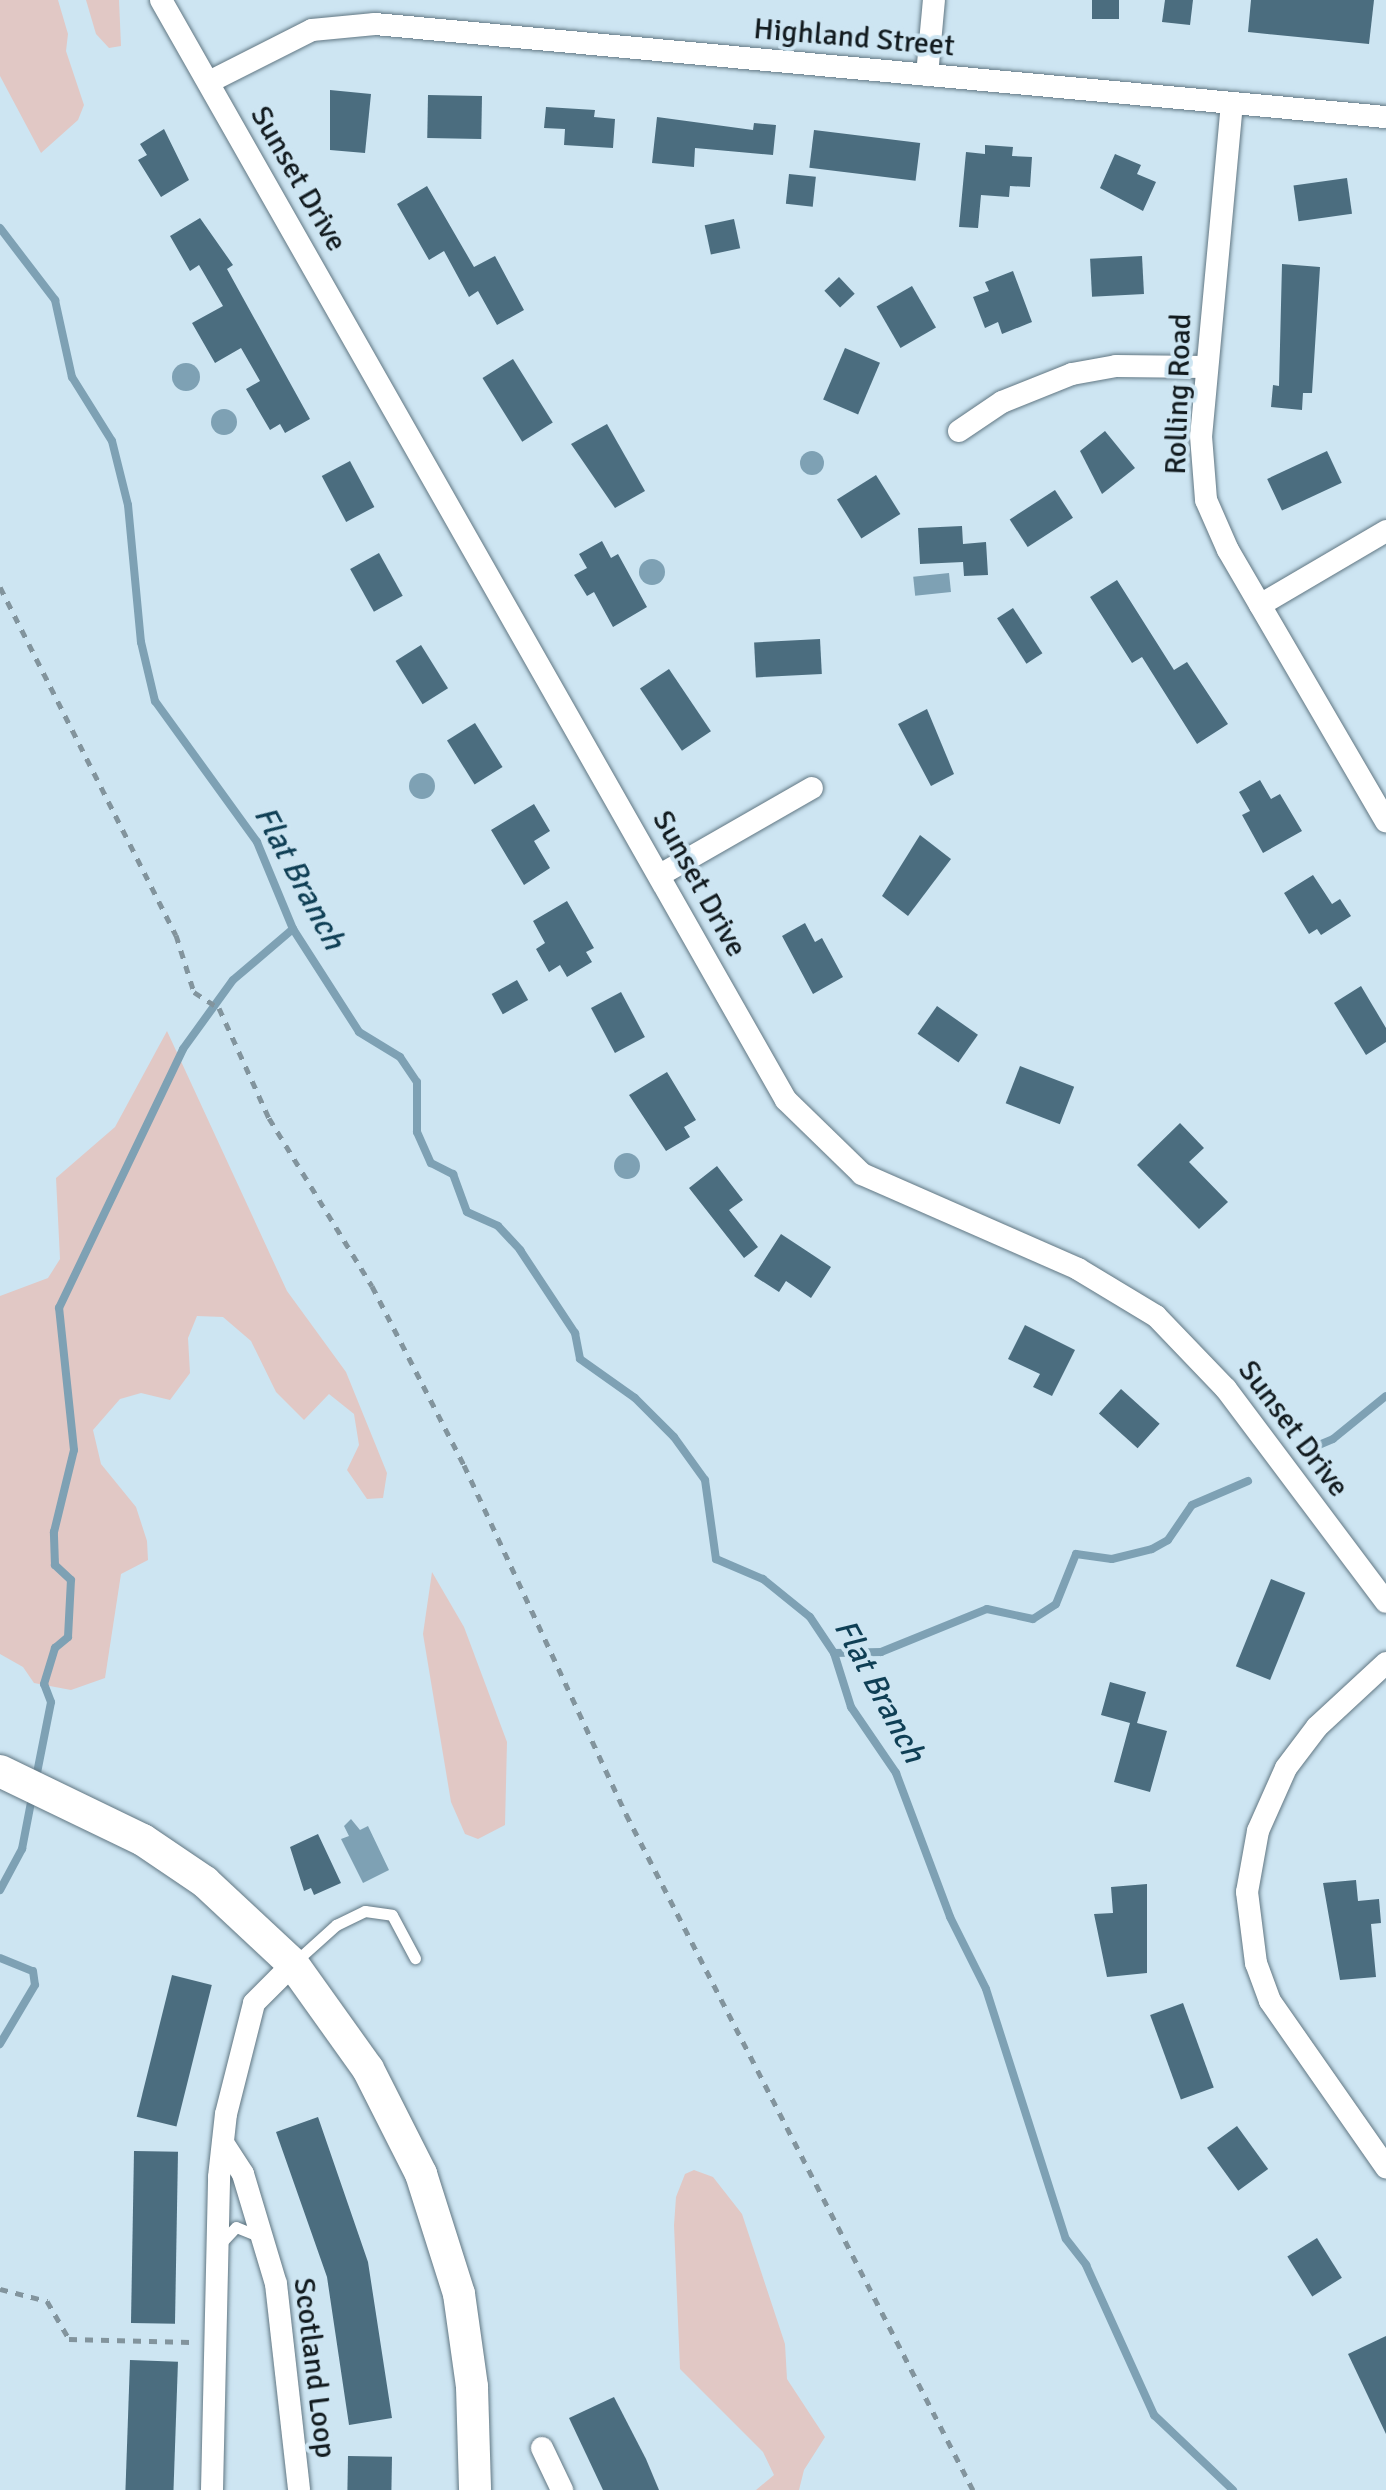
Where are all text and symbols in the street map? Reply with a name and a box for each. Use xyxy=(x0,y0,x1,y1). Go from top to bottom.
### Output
street label: Highland Street xyxy=(752,11,956,65)
street label: Sunset Drive xyxy=(242,100,354,258)
street label: Rolling Road xyxy=(1158,313,1200,475)
water label: Flat Branch xyxy=(245,800,353,956)
street label: Sunset Drive xyxy=(644,805,754,963)
street label: Sunset Drive xyxy=(1230,1354,1356,1504)
water label: Flat Branch xyxy=(825,1613,933,1769)
street label: Scotland Loop xyxy=(285,2276,343,2460)

